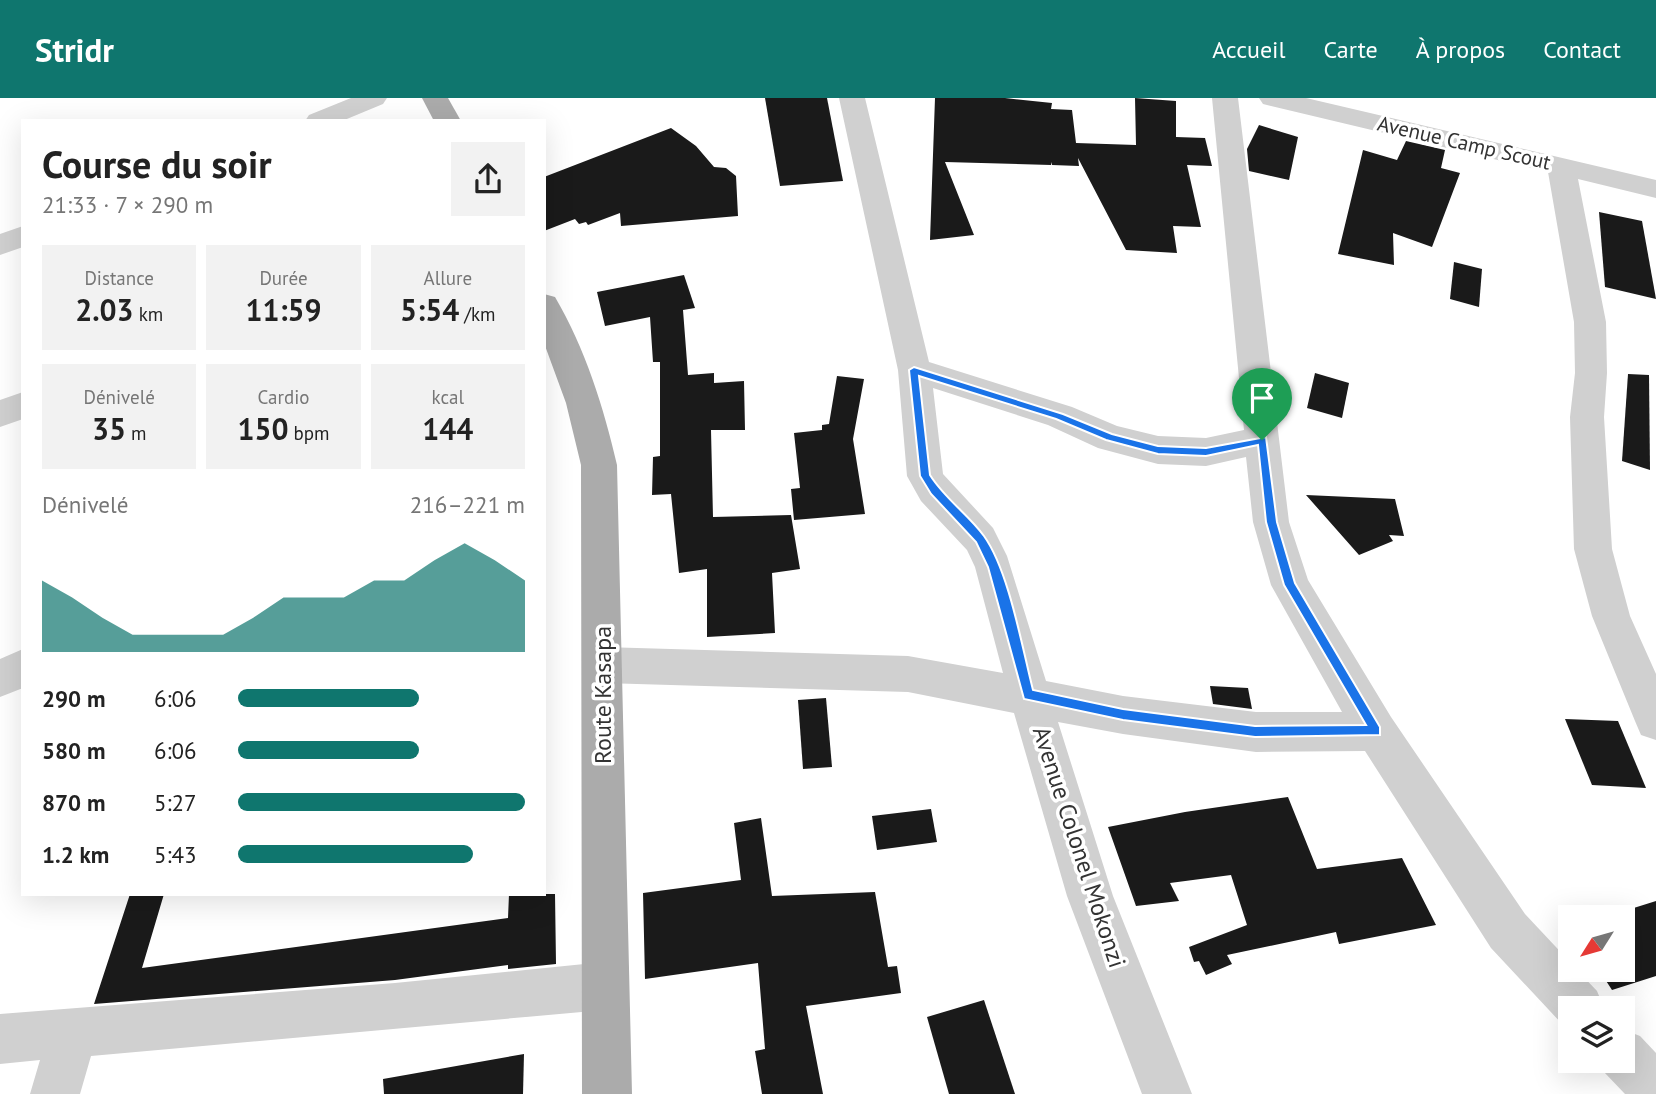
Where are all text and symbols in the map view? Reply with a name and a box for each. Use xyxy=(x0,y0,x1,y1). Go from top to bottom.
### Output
text: Stridr xyxy=(35,28,114,71)
text: Accueil xyxy=(1212,34,1286,65)
text: Carte xyxy=(1324,34,1378,65)
text: À propos xyxy=(1416,34,1505,65)
text: Contact xyxy=(1543,34,1621,65)
street label: Avenue Camp Scout xyxy=(1375,109,1553,176)
text: Course du soir xyxy=(42,139,272,188)
button: share xyxy=(451,142,525,216)
text: 21:33 · 7 × 290 m xyxy=(42,190,213,219)
text: Distance xyxy=(84,266,154,290)
text: Durée xyxy=(259,266,308,290)
text: Allure xyxy=(424,266,472,290)
text: 2.03 xyxy=(75,290,134,329)
text: 11:59 xyxy=(245,290,322,329)
text: 5:54 xyxy=(400,290,459,329)
text: km xyxy=(134,302,163,326)
text: /km xyxy=(459,302,496,326)
pin xyxy=(1232,368,1292,440)
icon: arrive xyxy=(1243,379,1281,417)
text: Dénivelé xyxy=(83,385,155,409)
text: Cardio xyxy=(258,385,309,409)
text: kcal xyxy=(432,385,464,409)
text: 35 xyxy=(92,409,126,448)
text: 150 xyxy=(237,409,288,448)
text: 144 xyxy=(422,409,473,448)
text: m xyxy=(126,421,146,445)
text: bpm xyxy=(288,421,330,445)
text: Dénivelé xyxy=(42,490,128,519)
text: 216–221 m xyxy=(410,490,525,519)
street label: Route Kasapa xyxy=(587,626,618,764)
text: 290 m xyxy=(42,684,105,713)
text: 6:06 xyxy=(154,684,197,713)
street label: Avenue Colonel Mokonzi xyxy=(1026,722,1133,971)
text: 580 m xyxy=(42,736,105,765)
text: 6:06 xyxy=(154,736,197,765)
text: 870 m xyxy=(42,788,105,817)
text: 5:27 xyxy=(154,788,197,817)
text: 1.2 km xyxy=(42,840,109,869)
text: 5:43 xyxy=(154,840,197,869)
north arrow xyxy=(1558,905,1634,982)
map controls xyxy=(1558,905,1635,1073)
button: layers xyxy=(1558,996,1635,1073)

